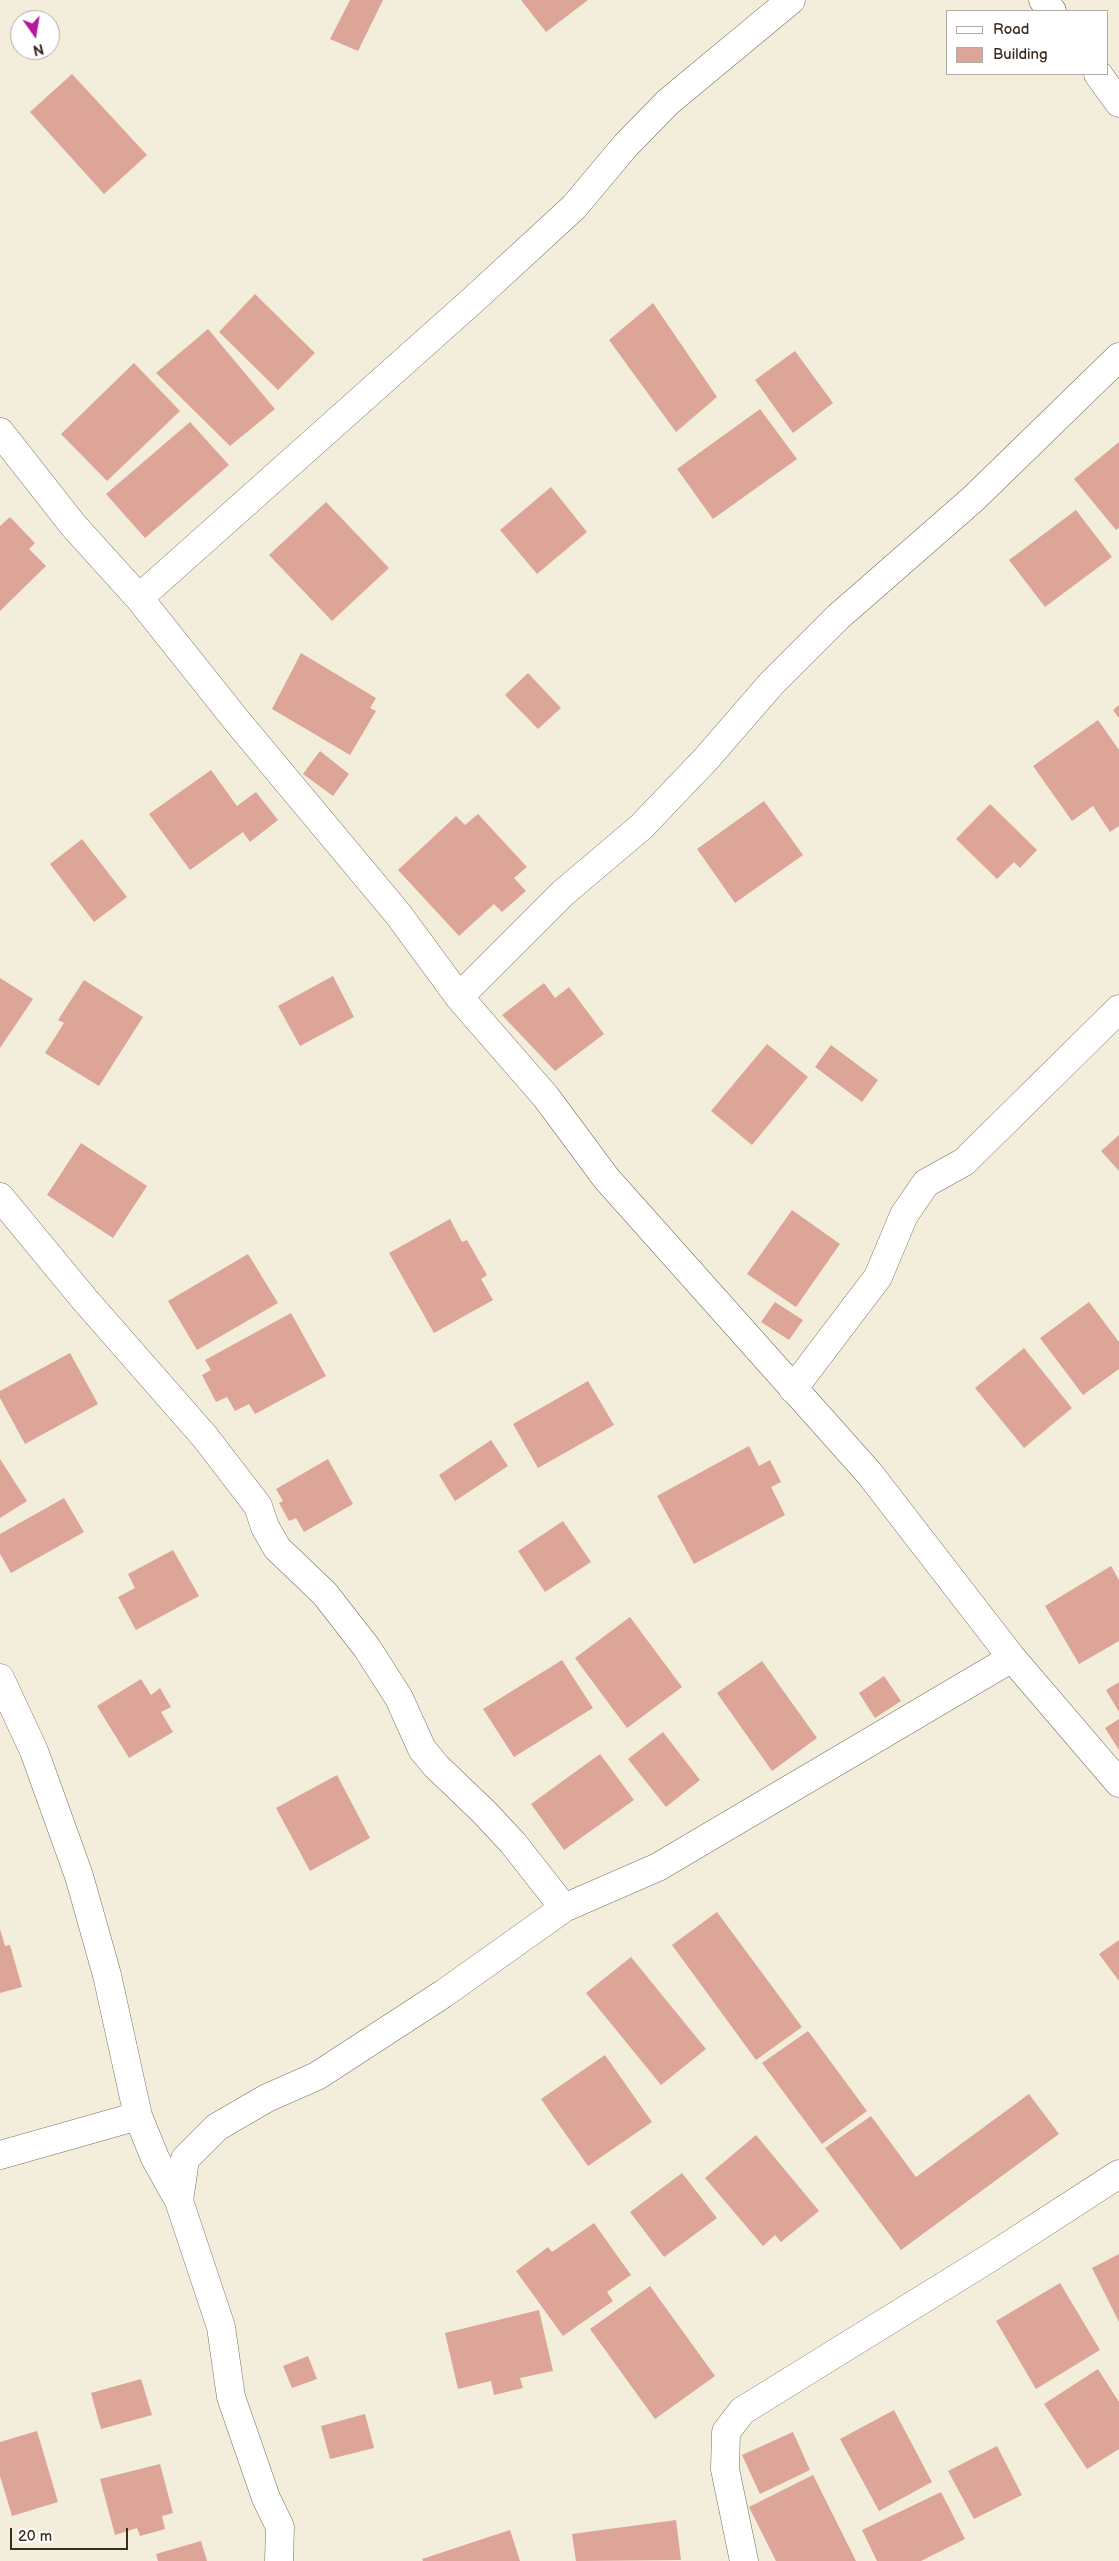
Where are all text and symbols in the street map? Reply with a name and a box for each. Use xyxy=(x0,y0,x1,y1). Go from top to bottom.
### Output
north arrow xyxy=(10,10,60,60)
legend xyxy=(946,10,1109,75)
text: Road xyxy=(993,20,1029,39)
text: N xyxy=(31,40,45,59)
text: Building xyxy=(993,45,1048,64)
scale bar xyxy=(12,2518,130,2550)
text: 20 m xyxy=(18,2527,52,2546)

